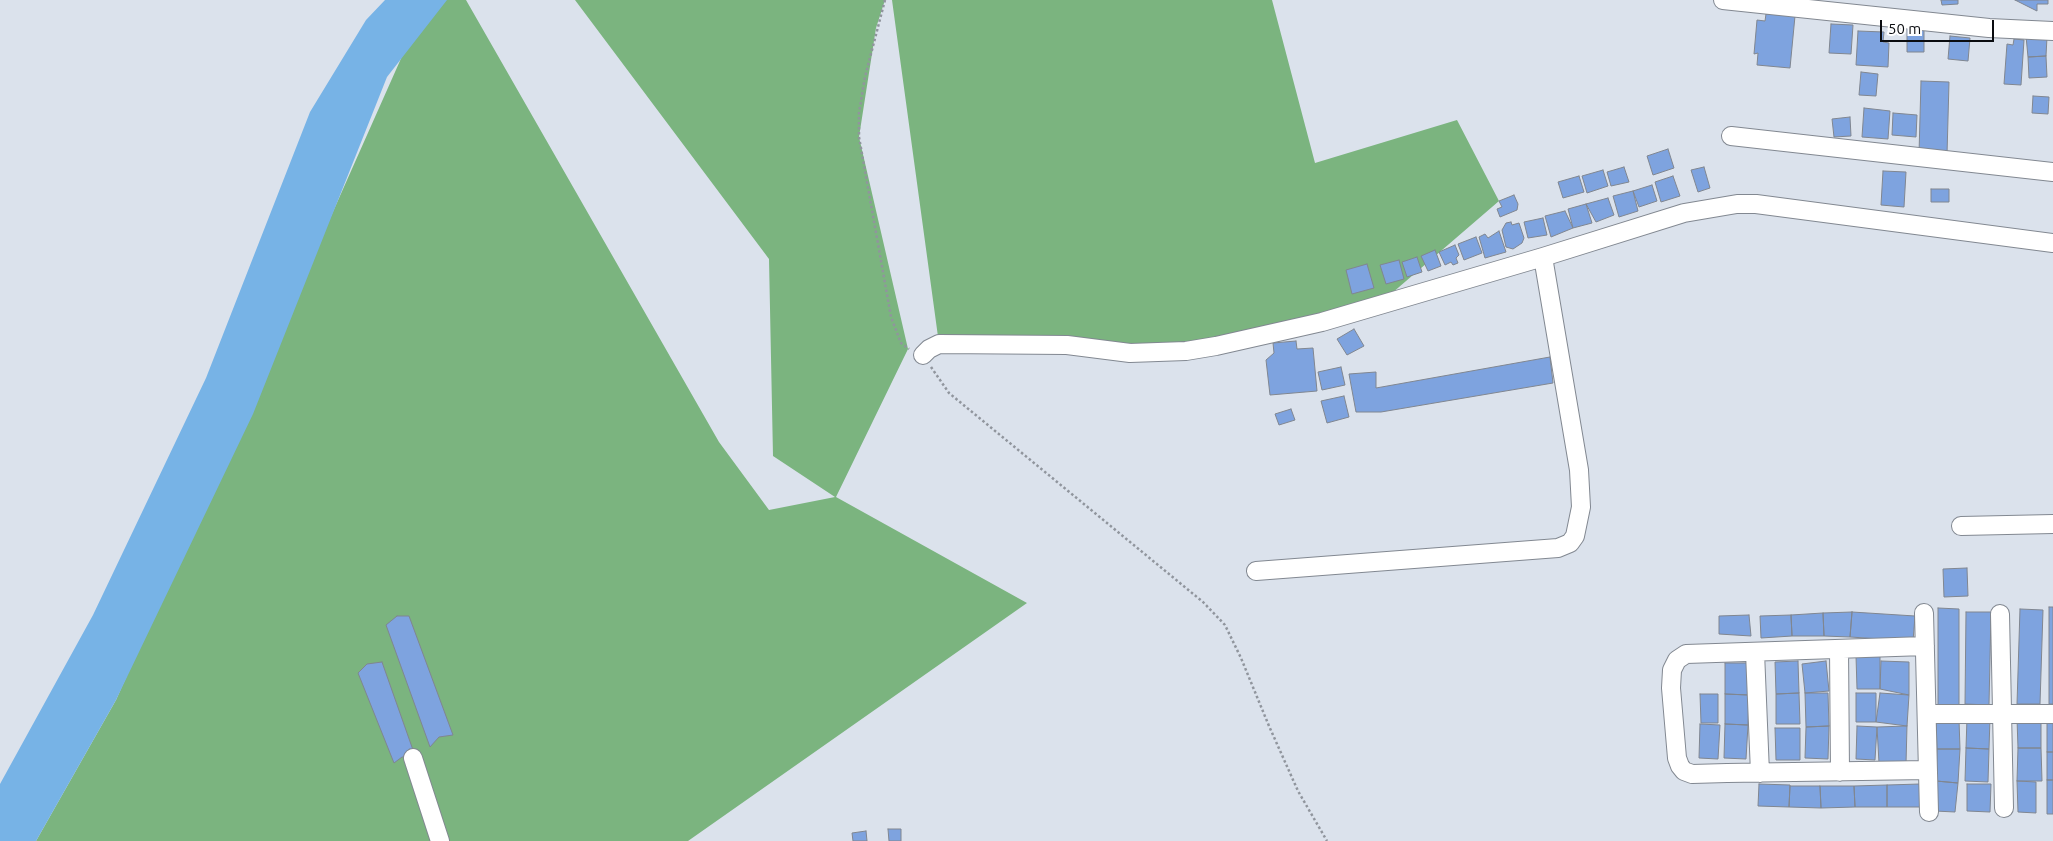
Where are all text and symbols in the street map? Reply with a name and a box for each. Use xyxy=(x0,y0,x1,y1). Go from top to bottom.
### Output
scale bar xyxy=(1883,10,1997,42)
text: 50 m xyxy=(1888,20,1921,37)

